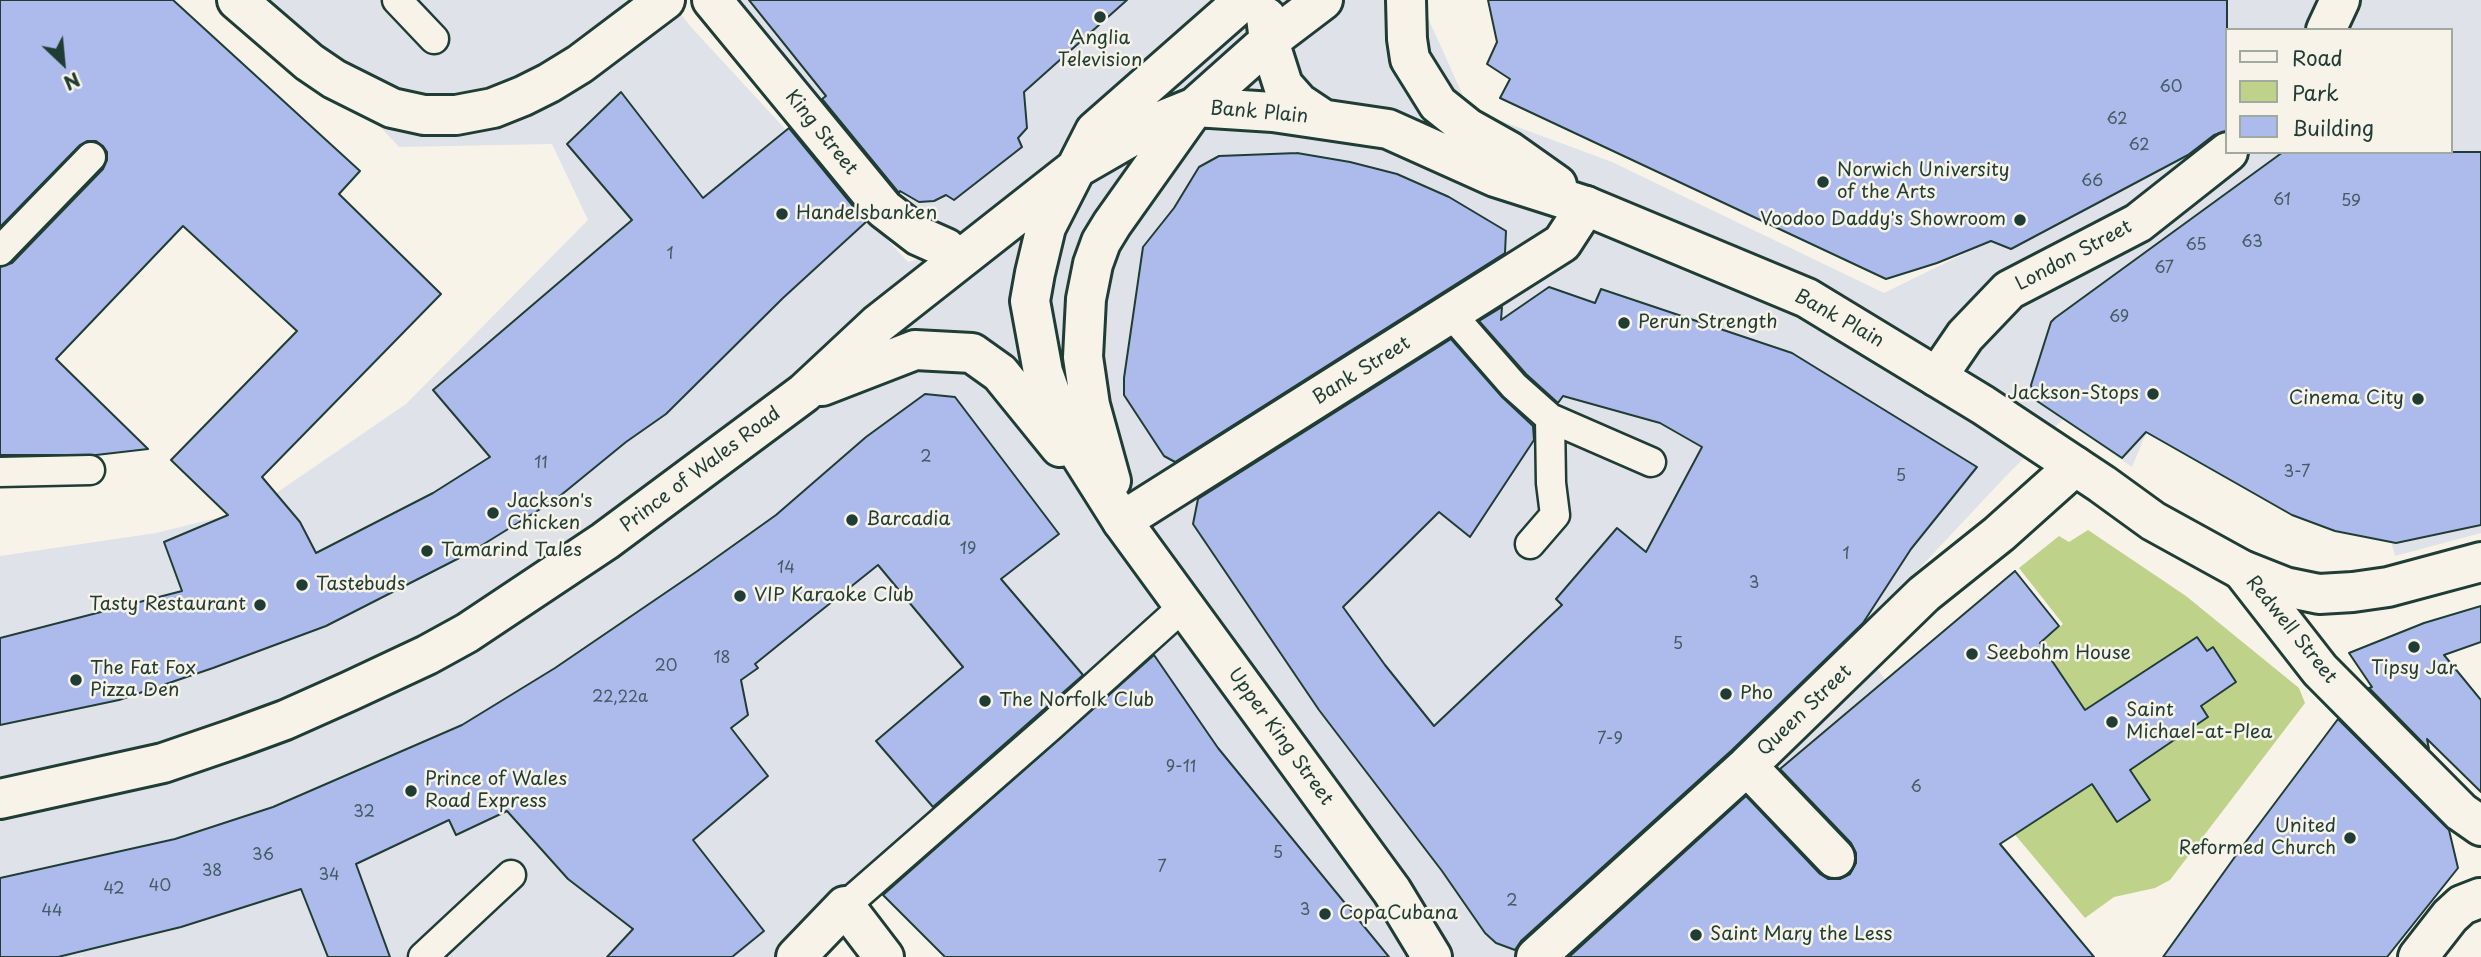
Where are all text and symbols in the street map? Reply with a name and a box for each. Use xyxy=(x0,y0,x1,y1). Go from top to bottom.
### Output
marker: Anglia Television xyxy=(1092,9,1108,25)
north arrow xyxy=(28,28,98,98)
place label: Anglia Television xyxy=(1058,28,1142,72)
legend xyxy=(2226,28,2453,154)
text: Road xyxy=(2292,41,2343,73)
text: N xyxy=(59,66,85,98)
text: Park xyxy=(2292,76,2339,108)
house number: 60 xyxy=(2160,78,2182,98)
street label: King Street xyxy=(780,86,862,180)
street label: Bank Plain xyxy=(1209,97,1309,129)
house number: 62 xyxy=(2106,110,2128,130)
text: Building xyxy=(2292,111,2374,143)
house number: 62 xyxy=(2128,136,2150,156)
place label: Norwich University of the Arts xyxy=(1837,160,2010,204)
house number: 66 xyxy=(2081,172,2103,192)
marker: Norwich University of the Arts xyxy=(1815,174,1831,190)
house number: 61 xyxy=(2273,191,2291,211)
house number: 59 xyxy=(2341,192,2361,212)
place label: Handelsbanken xyxy=(796,203,937,225)
marker: Handelsbanken xyxy=(774,206,790,222)
place label: Voodoo Daddy's Showroom xyxy=(1760,209,2006,231)
marker: Voodoo Daddy's Showroom xyxy=(2012,212,2028,228)
street label: London Street xyxy=(2012,216,2136,296)
house number: 63 xyxy=(2241,233,2263,253)
house number: 65 xyxy=(2185,236,2207,256)
house number: 1 xyxy=(666,245,674,265)
house number: 67 xyxy=(2154,259,2174,279)
street label: Bank Plain xyxy=(1790,285,1888,353)
house number: 69 xyxy=(2109,308,2129,328)
place label: Perun Strength xyxy=(1638,312,1778,334)
marker: Perun Strength xyxy=(1616,315,1632,331)
street label: Bank Street xyxy=(1309,332,1415,410)
place label: Jackson-Stops xyxy=(2008,383,2139,405)
marker: Jackson-Stops xyxy=(2145,386,2161,402)
place label: Cinema City xyxy=(2289,388,2404,410)
marker: Cinema City xyxy=(2410,391,2426,407)
street label: Prince of Wales Road xyxy=(617,402,785,538)
house number: 2 xyxy=(920,448,932,468)
house number: 11 xyxy=(534,454,548,474)
house number: 3-7 xyxy=(2284,463,2310,483)
house number: 5 xyxy=(1896,467,1906,487)
place label: Jackson's Chicken xyxy=(507,491,593,535)
marker: Jackson's Chicken xyxy=(485,505,501,521)
place label: Barcadia xyxy=(866,509,951,531)
marker: Barcadia xyxy=(844,512,860,528)
place label: Tamarind Tales xyxy=(441,540,582,562)
house number: 19 xyxy=(960,540,976,560)
marker: Tamarind Tales xyxy=(419,543,435,559)
house number: 1 xyxy=(1842,545,1850,565)
house number: 14 xyxy=(777,559,795,579)
street label: Redwell Street xyxy=(2241,572,2341,688)
place label: Tastebuds xyxy=(316,574,405,596)
house number: 3 xyxy=(1749,574,1759,594)
marker: Tastebuds xyxy=(294,577,310,593)
place label: VIP Karaoke Club xyxy=(754,585,914,607)
marker: VIP Karaoke Club xyxy=(732,588,748,604)
place label: Tasty Restaurant xyxy=(89,594,246,616)
marker: Tasty Restaurant xyxy=(252,597,268,613)
house number: 5 xyxy=(1673,635,1683,655)
marker: Tipsy Jar xyxy=(2406,639,2422,655)
place label: Seebohm House xyxy=(1986,643,2131,665)
marker: Seebohm House xyxy=(1964,646,1980,662)
house number: 18 xyxy=(713,649,731,669)
house number: 20 xyxy=(655,657,677,677)
place label: The Fat Fox Pizza Den xyxy=(90,658,196,702)
place label: Tipsy Jar xyxy=(2371,658,2457,680)
street label: Queen Street xyxy=(1753,660,1857,762)
street label: Upper King Street xyxy=(1222,664,1338,810)
marker: The Fat Fox Pizza Den xyxy=(68,672,84,688)
place label: Pho xyxy=(1740,683,1773,705)
marker: Pho xyxy=(1718,686,1734,702)
house number: 22,22a xyxy=(592,688,648,708)
place label: The Norfolk Club xyxy=(999,690,1154,712)
marker: The Norfolk Club xyxy=(977,693,993,709)
place label: Saint Michael-at-Plea xyxy=(2126,700,2272,744)
marker: Saint Michael-at-Plea xyxy=(2104,714,2120,730)
house number: 7-9 xyxy=(1597,730,1623,750)
house number: 9-11 xyxy=(1166,758,1196,778)
place label: Prince of Wales Road Express xyxy=(425,769,567,813)
house number: 6 xyxy=(1910,778,1922,798)
marker: Prince of Wales Road Express xyxy=(403,783,419,799)
house number: 32 xyxy=(353,803,375,823)
place label: United Reformed Church xyxy=(2178,816,2336,860)
marker: United Reformed Church xyxy=(2342,830,2358,846)
house number: 5 xyxy=(1273,844,1283,864)
house number: 36 xyxy=(252,846,274,866)
house number: 7 xyxy=(1157,858,1167,878)
house number: 38 xyxy=(202,862,222,882)
house number: 34 xyxy=(318,866,340,886)
house number: 40 xyxy=(149,877,171,897)
house number: 42 xyxy=(103,880,125,900)
house number: 2 xyxy=(1506,892,1518,912)
house number: 3 xyxy=(1300,901,1310,921)
house number: 44 xyxy=(41,902,63,922)
place label: CopaCubana xyxy=(1339,903,1458,925)
marker: CopaCubana xyxy=(1317,906,1333,922)
place label: Saint Mary the Less xyxy=(1710,924,1892,946)
marker: Saint Mary the Less xyxy=(1688,927,1704,943)

